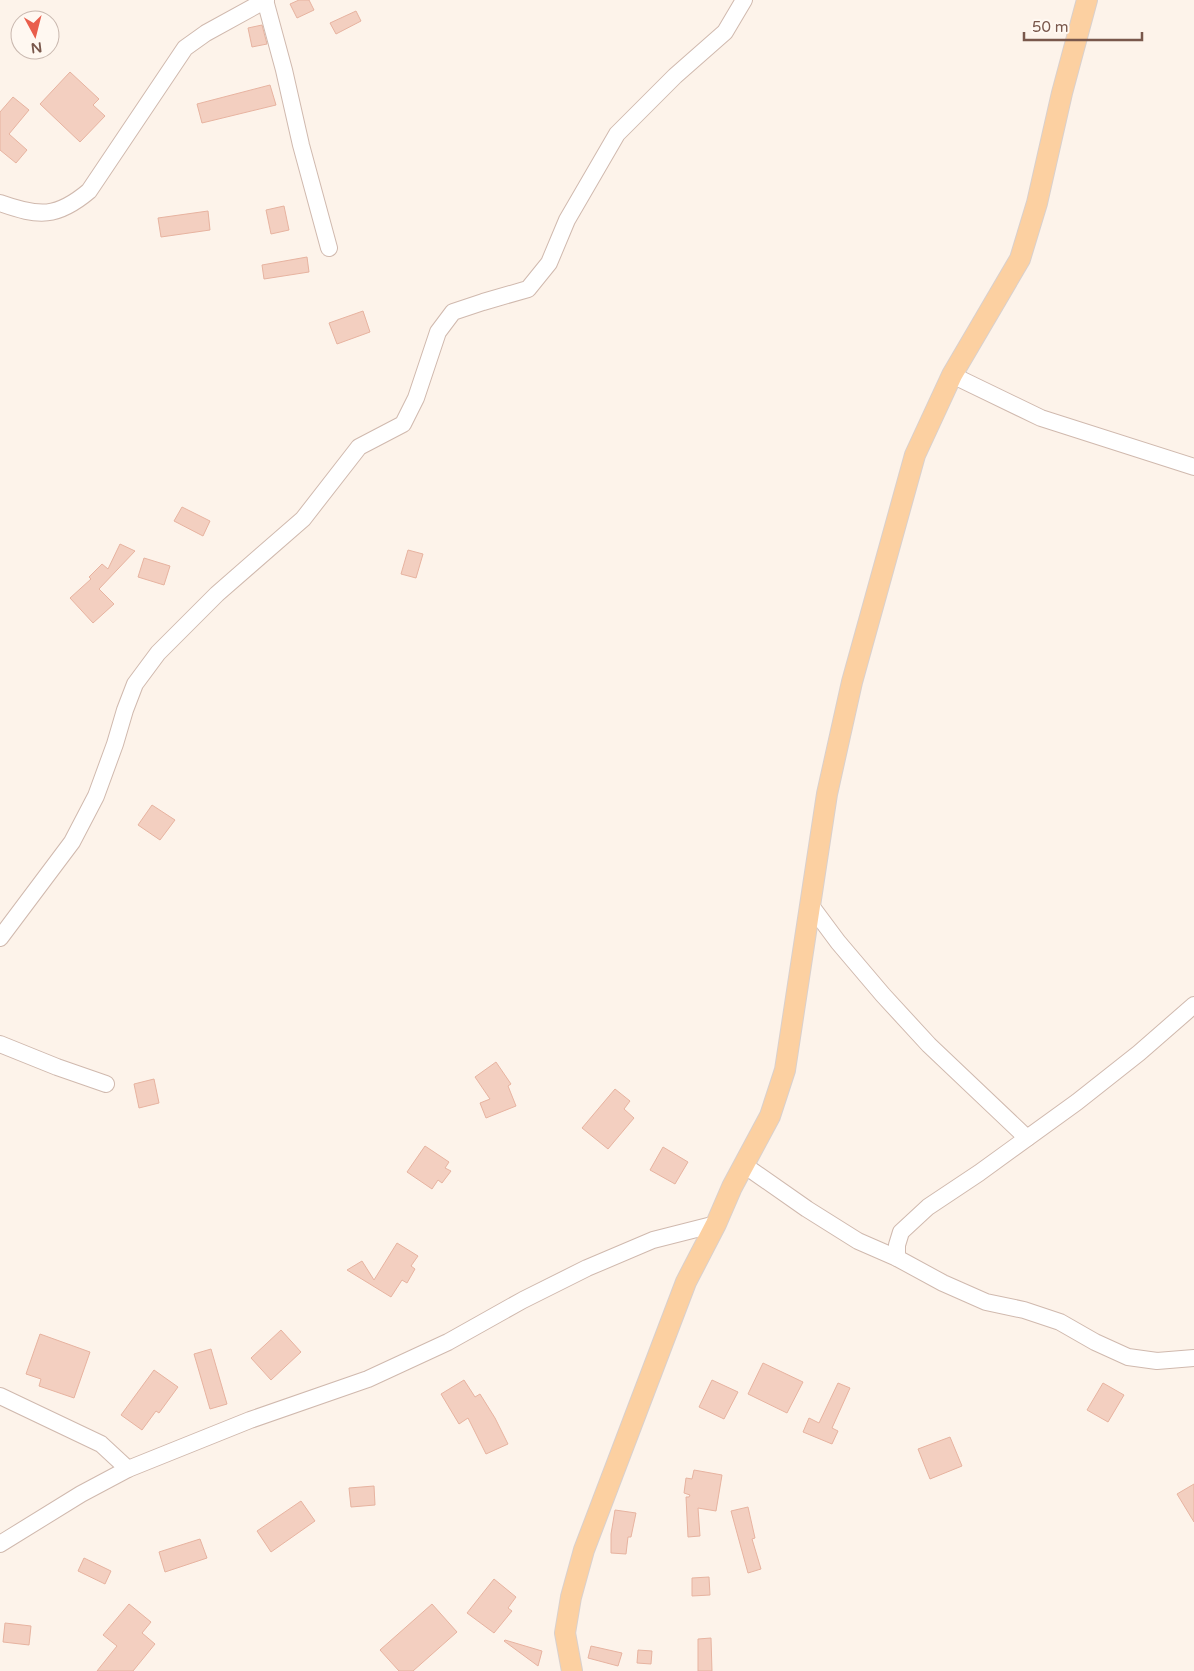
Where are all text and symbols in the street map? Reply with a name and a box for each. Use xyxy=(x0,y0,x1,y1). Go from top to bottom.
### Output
north arrow xyxy=(10,10,60,60)
scale bar xyxy=(1024,10,1142,42)
text: 50 m xyxy=(1032,18,1069,36)
text: N xyxy=(30,38,43,57)

